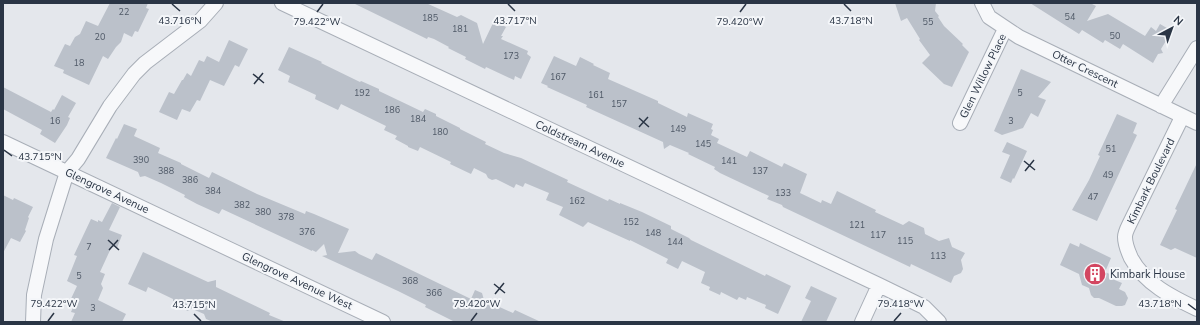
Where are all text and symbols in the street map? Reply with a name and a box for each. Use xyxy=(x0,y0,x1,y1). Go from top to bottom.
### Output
house number: 22 xyxy=(119,6,129,18)
north arrow xyxy=(1152,8,1192,48)
house number: 54 xyxy=(1065,11,1076,23)
house number: 185 xyxy=(422,12,438,24)
text: N xyxy=(1170,12,1186,29)
text: 43.716°N xyxy=(158,14,202,28)
text: 43.717°N xyxy=(493,14,537,28)
text: 43.718°N xyxy=(829,14,873,28)
text: 79.422°W xyxy=(293,15,341,29)
text: 79.420°W xyxy=(716,15,764,29)
house number: 55 xyxy=(923,16,933,28)
house number: 181 xyxy=(452,23,468,35)
house number: 50 xyxy=(1110,30,1120,42)
house number: 20 xyxy=(95,31,105,43)
street label: Glen Willow Place xyxy=(956,31,1010,121)
street label: Otter Crescent xyxy=(1049,46,1121,92)
house number: 173 xyxy=(503,50,519,62)
house number: 18 xyxy=(74,57,84,69)
house number: 167 xyxy=(550,71,566,83)
house number: 192 xyxy=(354,87,370,99)
house number: 5 xyxy=(1017,87,1023,99)
house number: 161 xyxy=(588,89,604,101)
house number: 157 xyxy=(611,98,627,110)
house number: 186 xyxy=(384,104,400,116)
house number: 184 xyxy=(410,113,427,125)
house number: 16 xyxy=(50,115,60,127)
house number: 3 xyxy=(1008,115,1014,127)
street label: Coldstream Avenue xyxy=(533,117,627,171)
house number: 149 xyxy=(670,123,686,135)
house number: 180 xyxy=(432,126,448,138)
street label: Kimbark Boulevard xyxy=(1124,136,1178,226)
house number: 145 xyxy=(695,138,711,150)
house number: 51 xyxy=(1106,143,1116,155)
text: 43.715°N xyxy=(18,150,62,164)
house number: 390 xyxy=(133,154,149,166)
house number: 141 xyxy=(721,155,737,167)
street label: Glengrove Avenue xyxy=(62,165,152,217)
house number: 388 xyxy=(158,165,174,177)
house number: 137 xyxy=(752,165,768,177)
house number: 49 xyxy=(1103,169,1113,181)
house number: 386 xyxy=(182,174,198,186)
house number: 384 xyxy=(205,185,222,197)
house number: 133 xyxy=(775,187,791,199)
house number: 47 xyxy=(1088,191,1098,203)
house number: 162 xyxy=(569,195,585,207)
house number: 382 xyxy=(234,199,250,211)
house number: 380 xyxy=(255,206,271,218)
house number: 378 xyxy=(278,211,294,223)
house number: 152 xyxy=(623,216,639,228)
house number: 121 xyxy=(849,219,865,231)
house number: 376 xyxy=(299,226,315,238)
house number: 148 xyxy=(645,227,661,239)
house number: 117 xyxy=(870,229,886,241)
house number: 115 xyxy=(897,235,913,247)
house number: 144 xyxy=(667,236,684,248)
house number: 7 xyxy=(86,241,92,253)
street label: Glengrove Avenue West xyxy=(239,249,355,313)
house number: 113 xyxy=(930,250,946,262)
building icon: Kimbark House xyxy=(1082,261,1108,287)
place label: Kimbark House xyxy=(1110,267,1185,282)
house number: 5 xyxy=(76,270,82,282)
house number: 368 xyxy=(402,275,418,287)
house number: 366 xyxy=(426,287,442,299)
text: 79.422°W xyxy=(30,297,78,311)
text: 79.420°W xyxy=(453,297,501,311)
text: 79.418°W xyxy=(877,297,925,311)
text: 43.718°N xyxy=(1138,297,1182,311)
text: 43.715°N xyxy=(172,298,216,312)
house number: 3 xyxy=(90,302,96,314)

